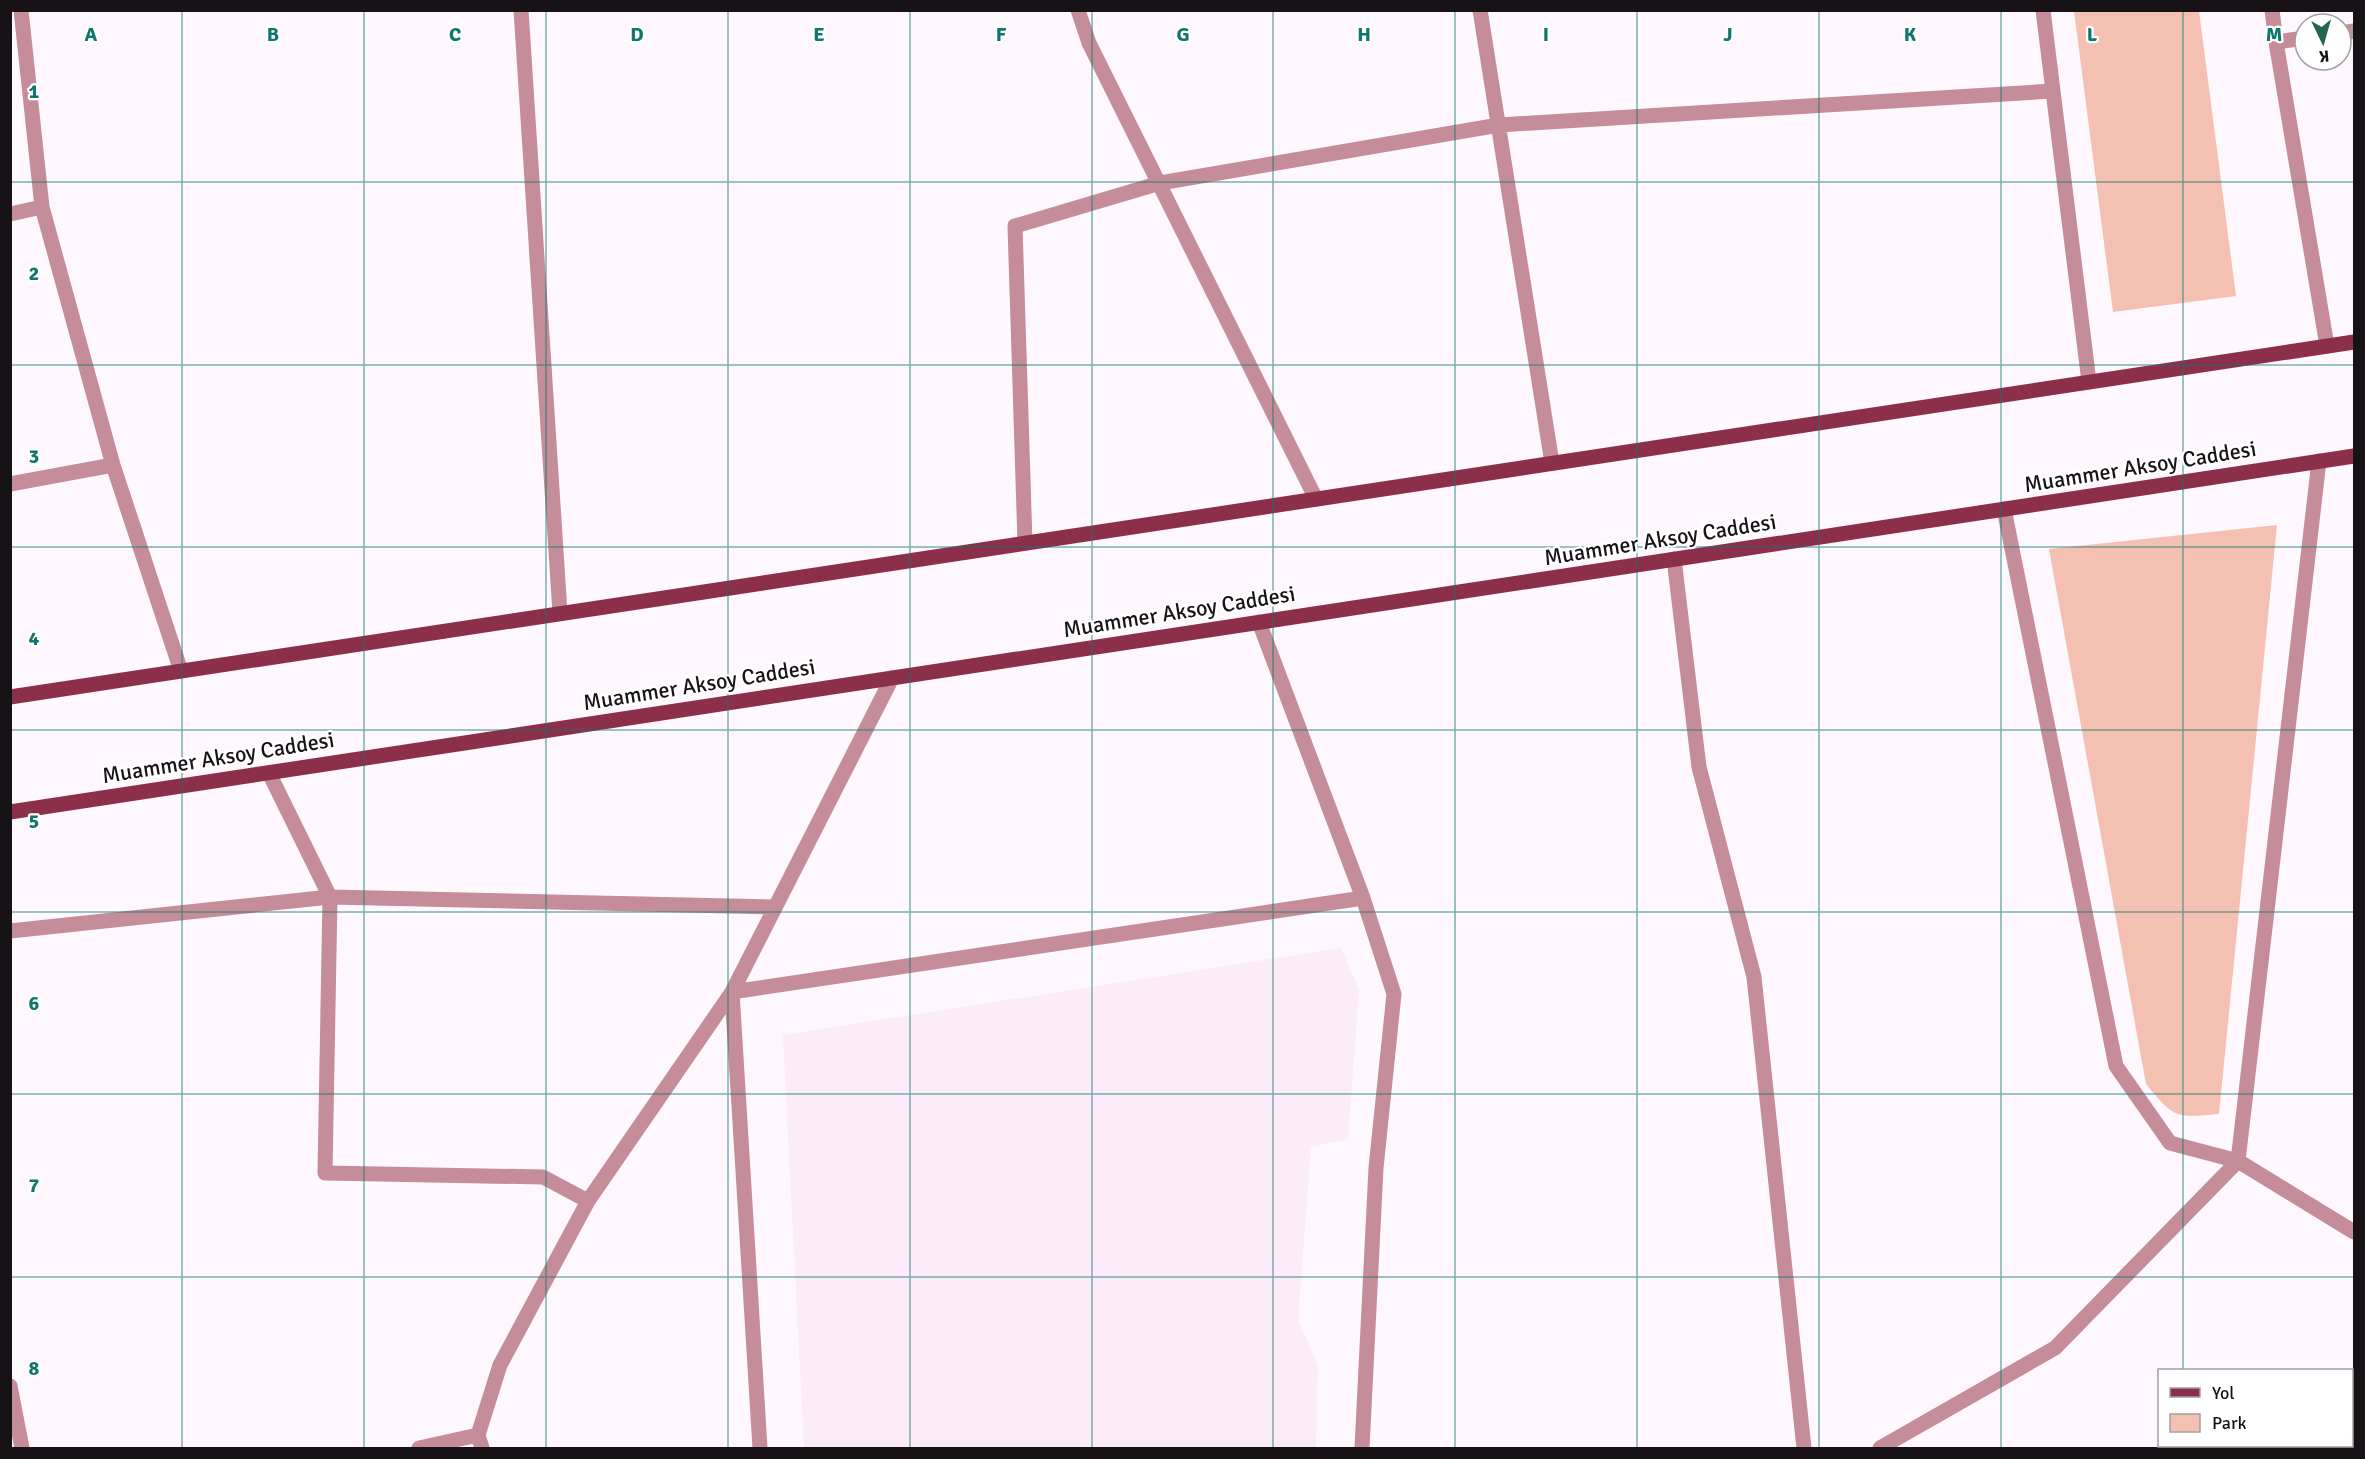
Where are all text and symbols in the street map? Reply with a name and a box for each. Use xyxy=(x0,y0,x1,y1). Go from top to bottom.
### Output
north arrow xyxy=(2293,12,2353,72)
text: A xyxy=(85,22,98,47)
text: B xyxy=(267,22,279,47)
text: C xyxy=(449,22,461,47)
text: D xyxy=(630,22,644,47)
text: E xyxy=(813,22,825,47)
text: F xyxy=(996,22,1007,47)
text: G xyxy=(1176,22,1190,47)
text: H xyxy=(1357,22,1371,47)
text: I xyxy=(1543,22,1549,47)
text: J xyxy=(1723,22,1733,47)
text: K xyxy=(1904,22,1917,47)
text: L xyxy=(2087,22,2098,47)
text: M xyxy=(2266,22,2282,47)
text: K xyxy=(2318,46,2330,66)
text: 1 xyxy=(29,79,40,104)
text: 2 xyxy=(29,261,39,286)
street label: Muammer Aksoy Caddesi xyxy=(2022,435,2258,498)
text: 3 xyxy=(29,444,39,469)
street label: Muammer Aksoy Caddesi xyxy=(1542,508,1778,571)
street label: Muammer Aksoy Caddesi xyxy=(1061,580,1297,643)
text: 4 xyxy=(29,626,40,651)
street label: Muammer Aksoy Caddesi xyxy=(581,653,817,716)
street label: Muammer Aksoy Caddesi xyxy=(100,726,336,789)
text: 5 xyxy=(29,809,39,834)
text: 6 xyxy=(29,991,40,1016)
text: 7 xyxy=(29,1173,40,1198)
text: 8 xyxy=(29,1356,40,1381)
legend xyxy=(2158,1369,2353,1447)
text: Yol xyxy=(2212,1382,2235,1404)
text: Park xyxy=(2212,1412,2247,1434)

